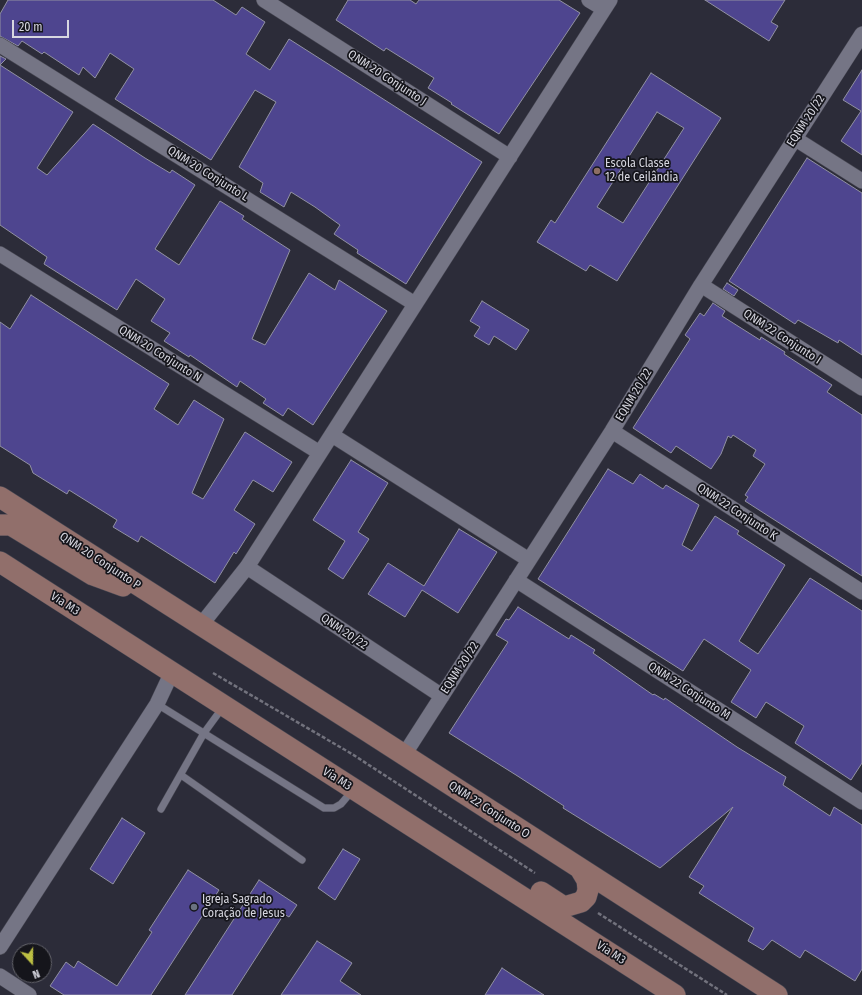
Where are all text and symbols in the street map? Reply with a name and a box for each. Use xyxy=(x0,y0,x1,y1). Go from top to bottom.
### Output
scale bar xyxy=(14,12,71,38)
text: 20 m xyxy=(19,20,43,34)
street label: QNM 20 Conjunto J xyxy=(345,47,429,109)
street label: EQNM 20/22 xyxy=(784,92,828,150)
street label: QNM 20 Conjunto L xyxy=(165,143,251,205)
place label: Escola Classe 12 de Ceilândia xyxy=(605,157,678,185)
marker: Escola Classe 12 de Ceilândia xyxy=(592,166,602,176)
street label: QNM 22 Conjunto I xyxy=(740,307,824,367)
street label: QNM 20 Conjunto N xyxy=(116,323,204,385)
street label: EQNM 20/22 xyxy=(613,366,655,424)
street label: QNM 22 Conjunto K xyxy=(694,481,780,543)
street label: QNM 20 Conjunto P xyxy=(57,529,143,593)
street label: Via M3 xyxy=(48,589,82,619)
street label: QNM 20/22 xyxy=(318,611,370,653)
street label: EQNM 20/22 xyxy=(438,639,482,697)
street label: QNM 22 Conjunto M xyxy=(645,659,733,723)
street label: Via M3 xyxy=(320,764,354,794)
street label: QNM 22 Conjunto O xyxy=(446,778,532,842)
place label: Igreja Sagrado Coração de Jesus xyxy=(202,893,285,921)
marker: Igreja Sagrado Coração de Jesus xyxy=(189,902,199,912)
street label: Via M3 xyxy=(594,938,628,968)
north arrow xyxy=(12,943,52,983)
text: N xyxy=(31,966,42,981)

